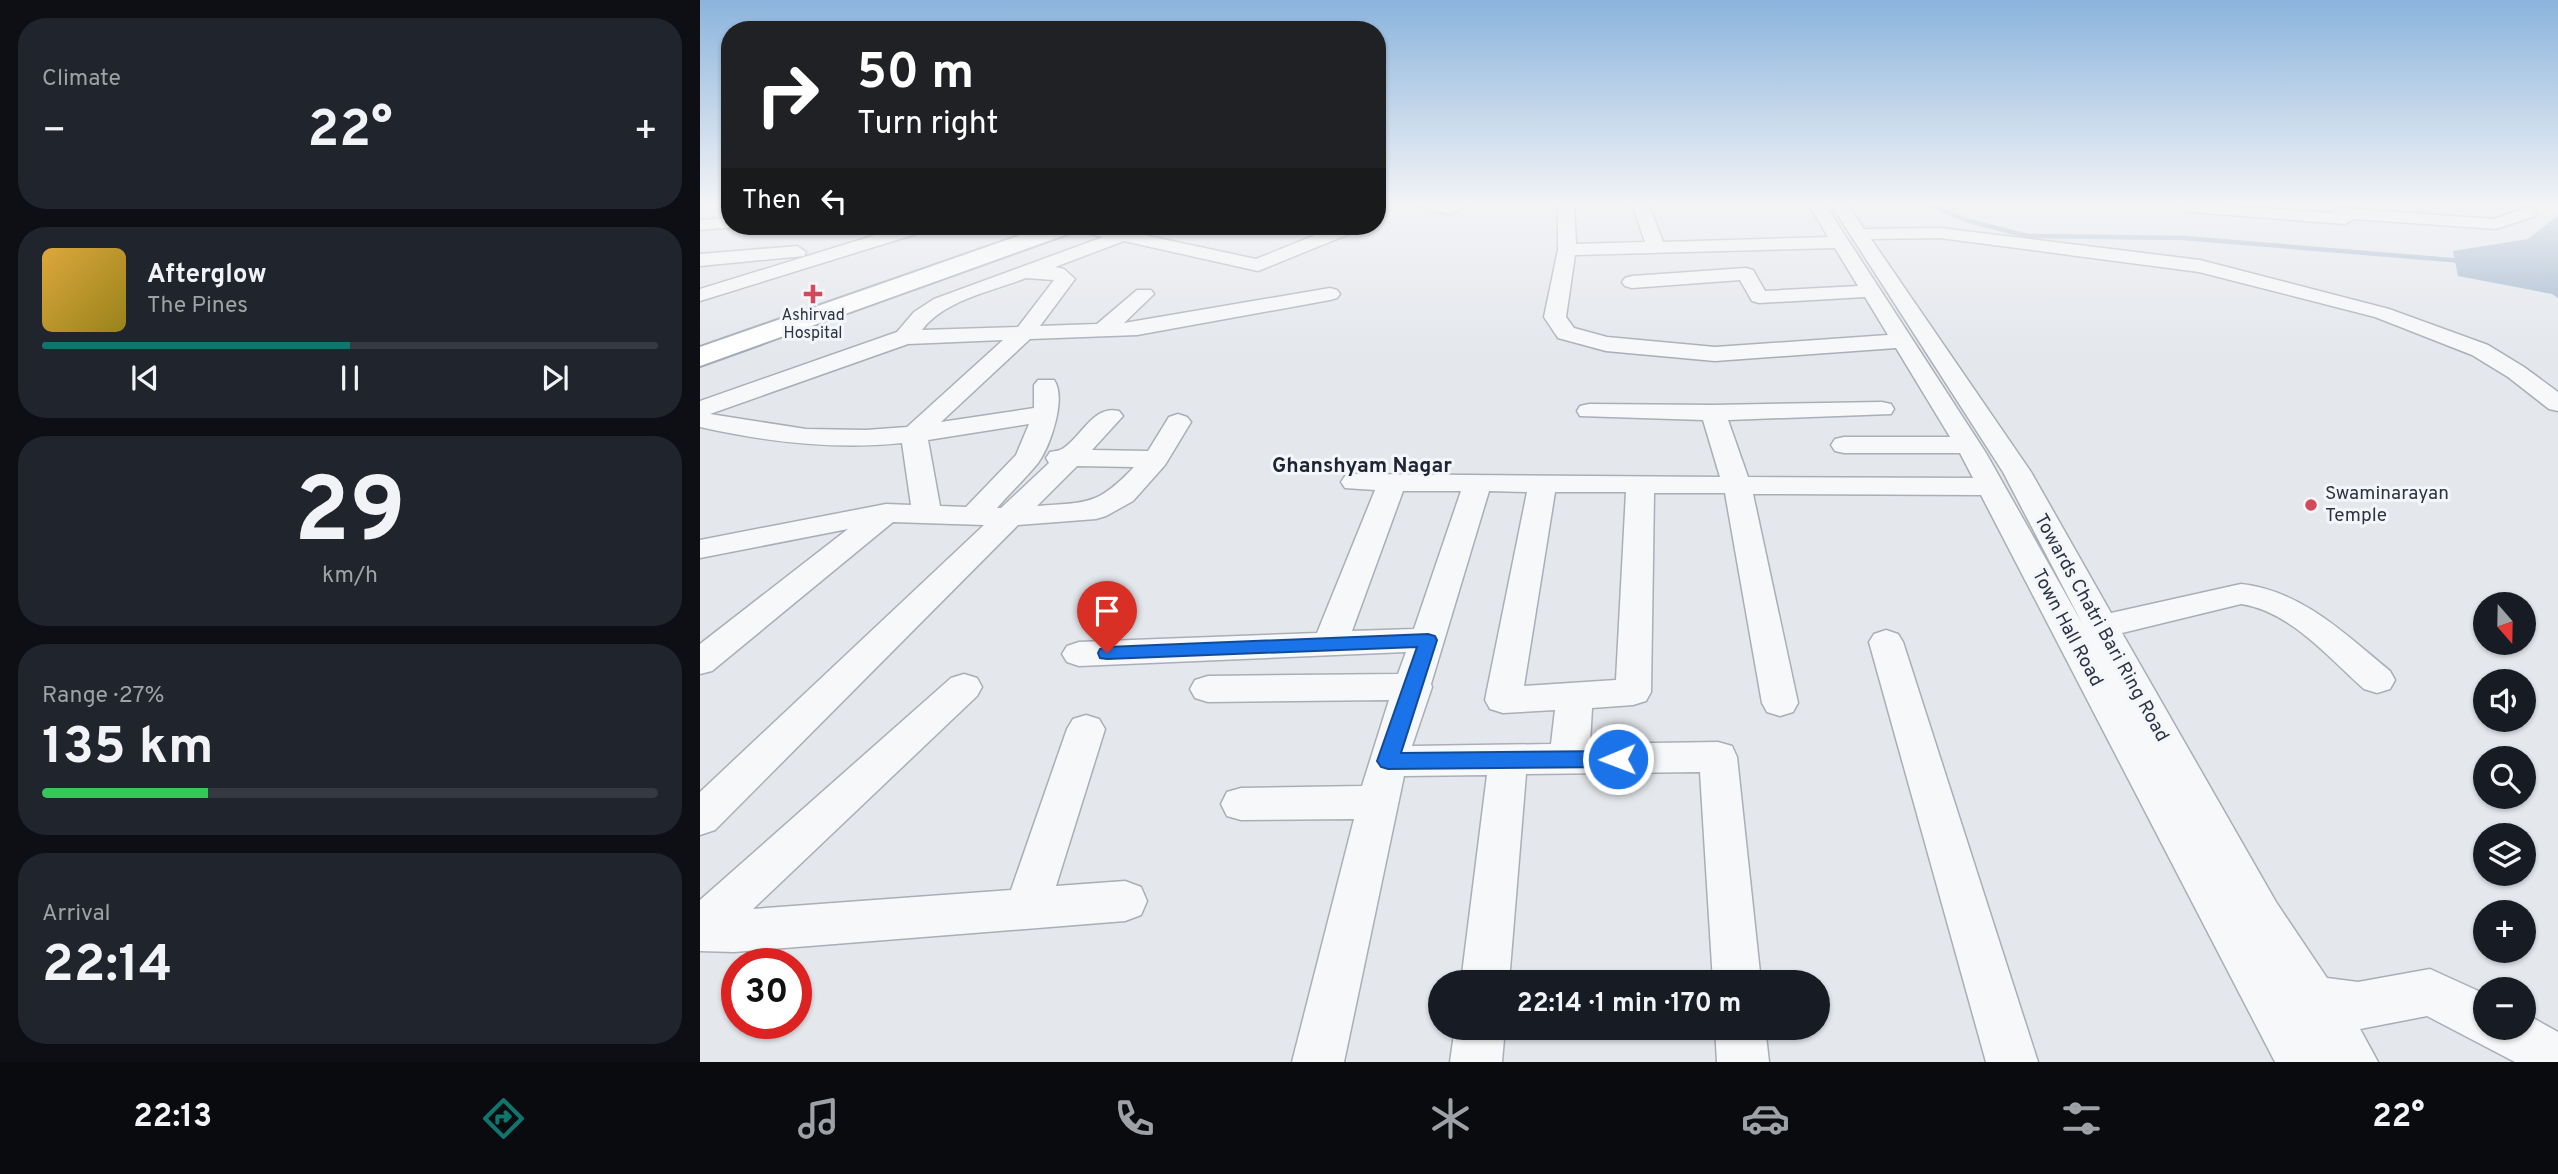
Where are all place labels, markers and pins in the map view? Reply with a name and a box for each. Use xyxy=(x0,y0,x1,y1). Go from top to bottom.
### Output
marker: Ashirvad Hospital xyxy=(803,284,823,304)
place label: Ashirvad Hospital xyxy=(781,306,845,344)
place label: Swaminarayan Temple xyxy=(2325,482,2449,528)
marker: Swaminarayan Temple xyxy=(2303,497,2319,513)
pin xyxy=(1077,581,1137,653)

